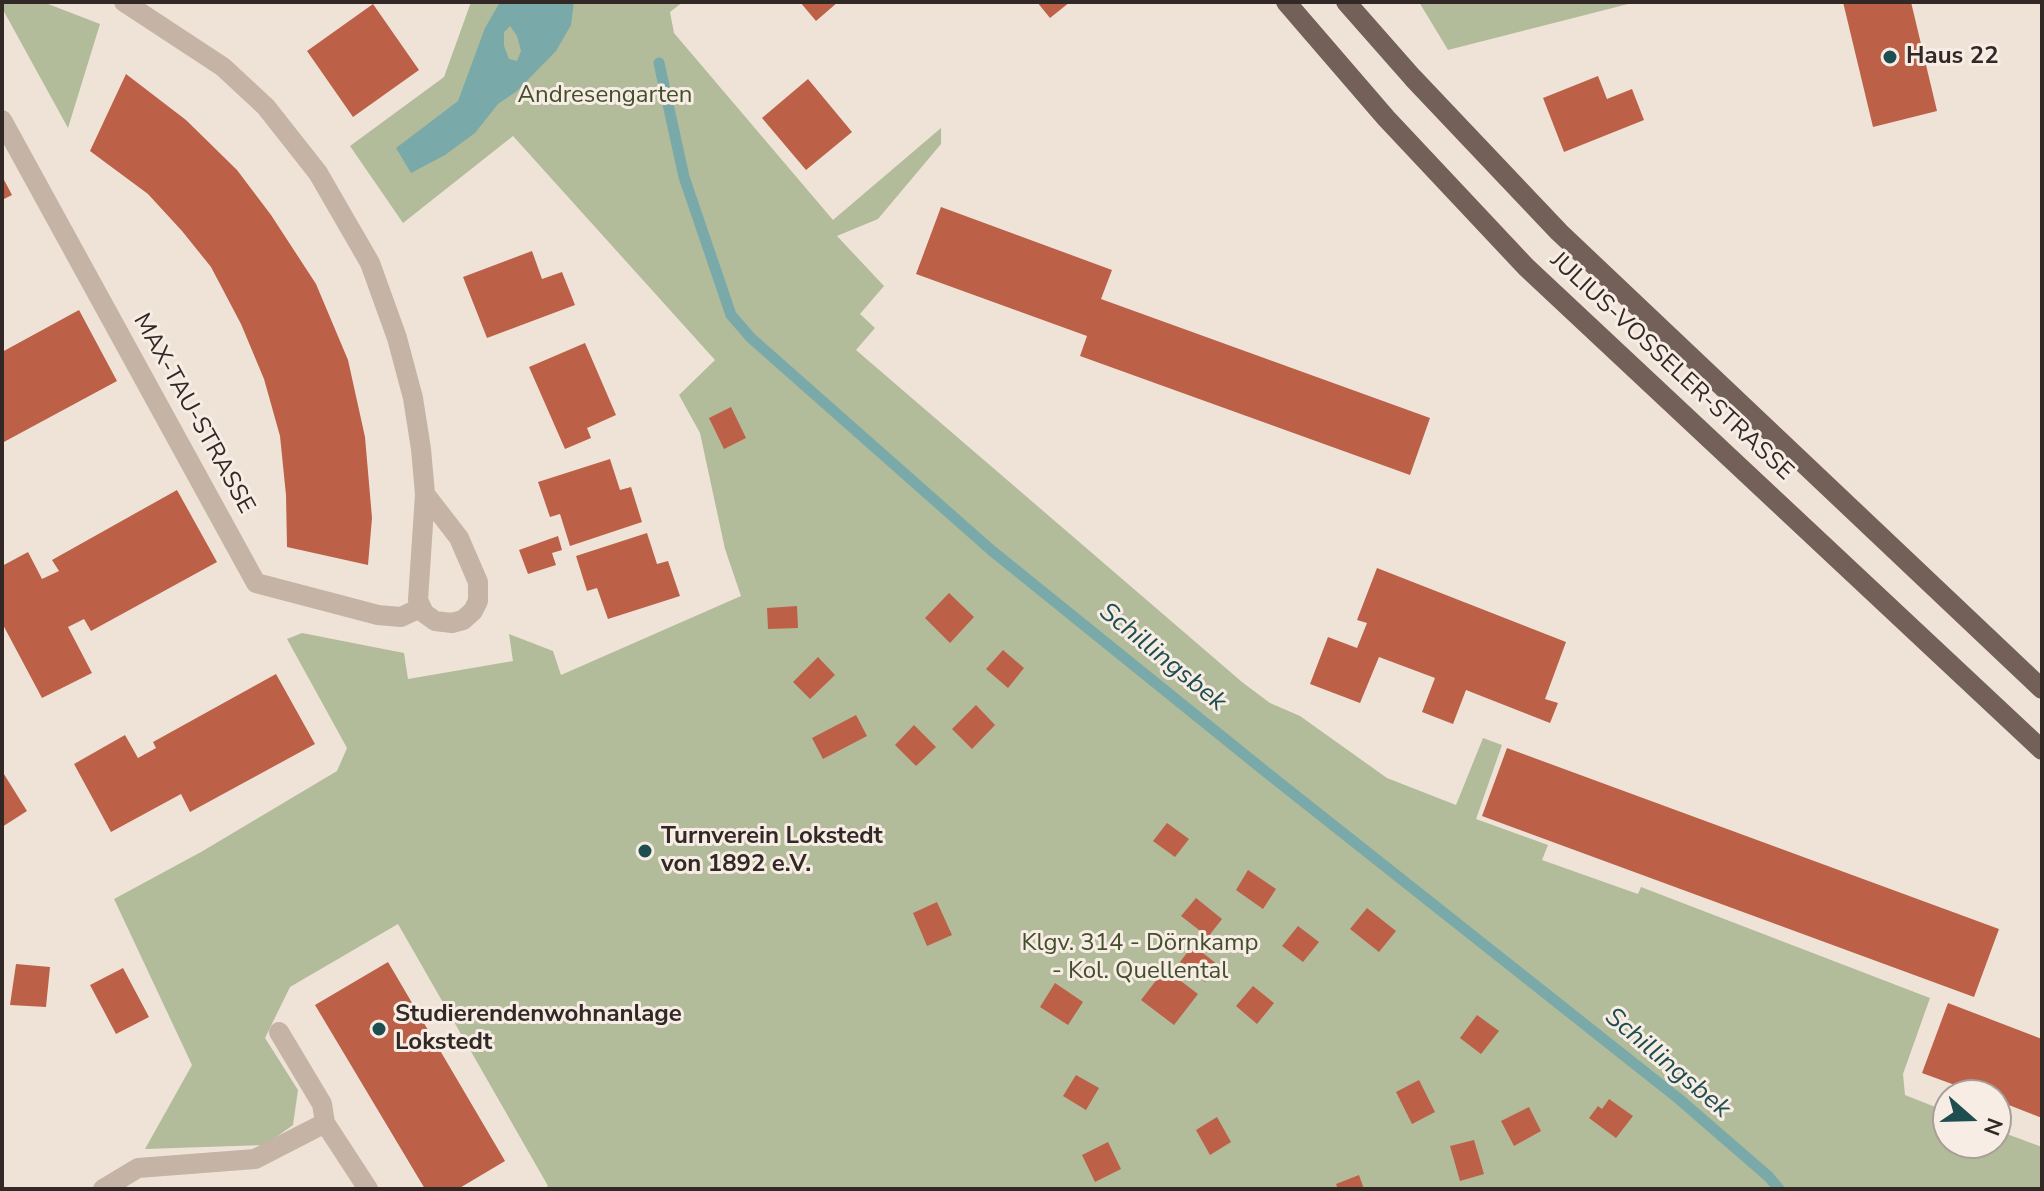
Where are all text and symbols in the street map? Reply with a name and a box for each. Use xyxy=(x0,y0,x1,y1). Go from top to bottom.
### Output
place label: Haus 22 xyxy=(1906,43,1999,71)
marker: Haus 22 xyxy=(1881,48,1899,66)
park label: Andresengarten xyxy=(518,82,692,110)
street label: JULIUS-VOSSELER-STRASSE xyxy=(1544,247,1798,487)
street label: MAX-TAU-STRASSE xyxy=(126,309,260,519)
water label: Schillingsbek xyxy=(1092,597,1232,719)
place label: Turnverein Lokstedt von 1892 e.V. xyxy=(661,823,883,879)
marker: Turnverein Lokstedt von 1892 e.V. xyxy=(636,842,654,860)
park label: Klgv. 314 - Dörnkamp - Kol. Quellental xyxy=(1021,930,1259,986)
place label: Studierendenwohnanlage Lokstedt xyxy=(395,1001,682,1057)
water label: Schillingsbek xyxy=(1598,1002,1736,1126)
marker: Studierendenwohnanlage Lokstedt xyxy=(370,1020,388,1038)
north arrow xyxy=(1932,1079,2012,1159)
text: N xyxy=(1976,1114,2010,1139)

